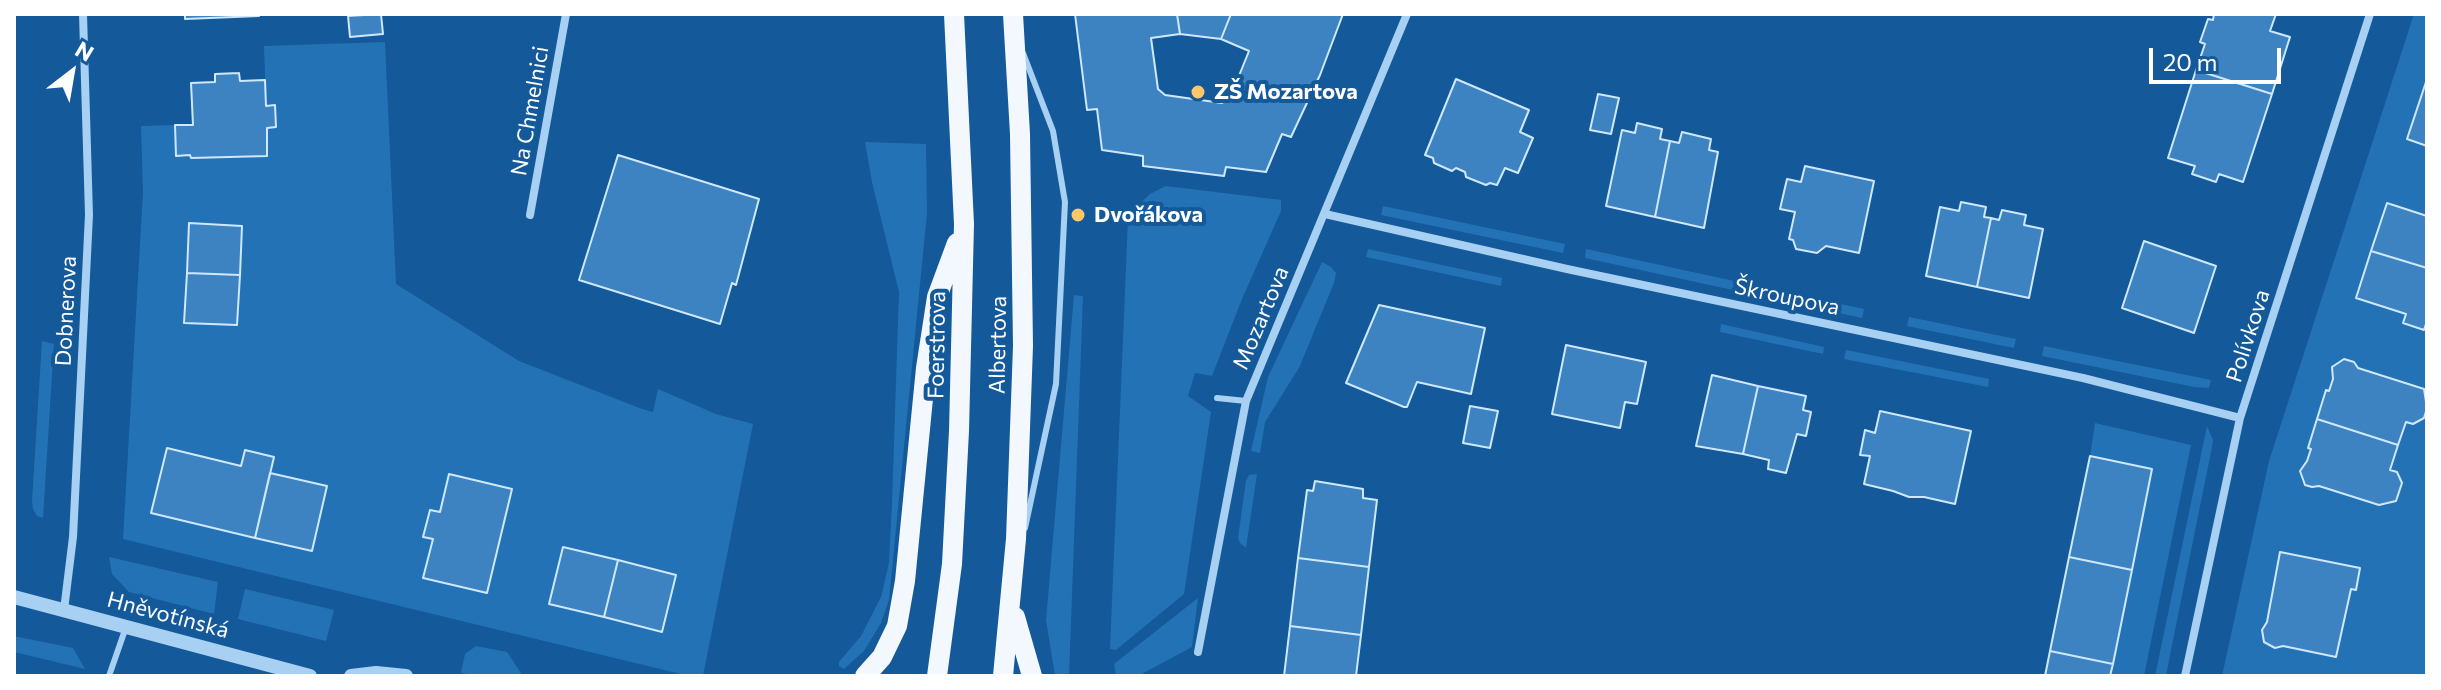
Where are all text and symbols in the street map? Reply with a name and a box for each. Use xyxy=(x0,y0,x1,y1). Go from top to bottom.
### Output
north arrow xyxy=(32,32,112,112)
scale bar xyxy=(2153,32,2285,82)
text: N xyxy=(71,35,99,67)
street label: Na Chmelnici xyxy=(506,44,554,178)
text: 20 m xyxy=(2163,47,2217,76)
place label: ZŠ Mozartova xyxy=(1214,79,1358,105)
marker: ZŠ Mozartova xyxy=(1189,83,1207,101)
place label: Dvořákova xyxy=(1094,202,1203,228)
marker: Dvořákova xyxy=(1069,206,1087,224)
street label: Dobnerova xyxy=(50,255,82,367)
street label: Mozartova xyxy=(1227,262,1295,374)
street label: Škroupova xyxy=(1732,273,1842,321)
street label: Polívkova xyxy=(2221,286,2275,386)
street label: Foerstrova xyxy=(923,291,951,399)
street label: Albertova xyxy=(984,296,1012,394)
street label: Hněvotínská xyxy=(104,586,232,644)

